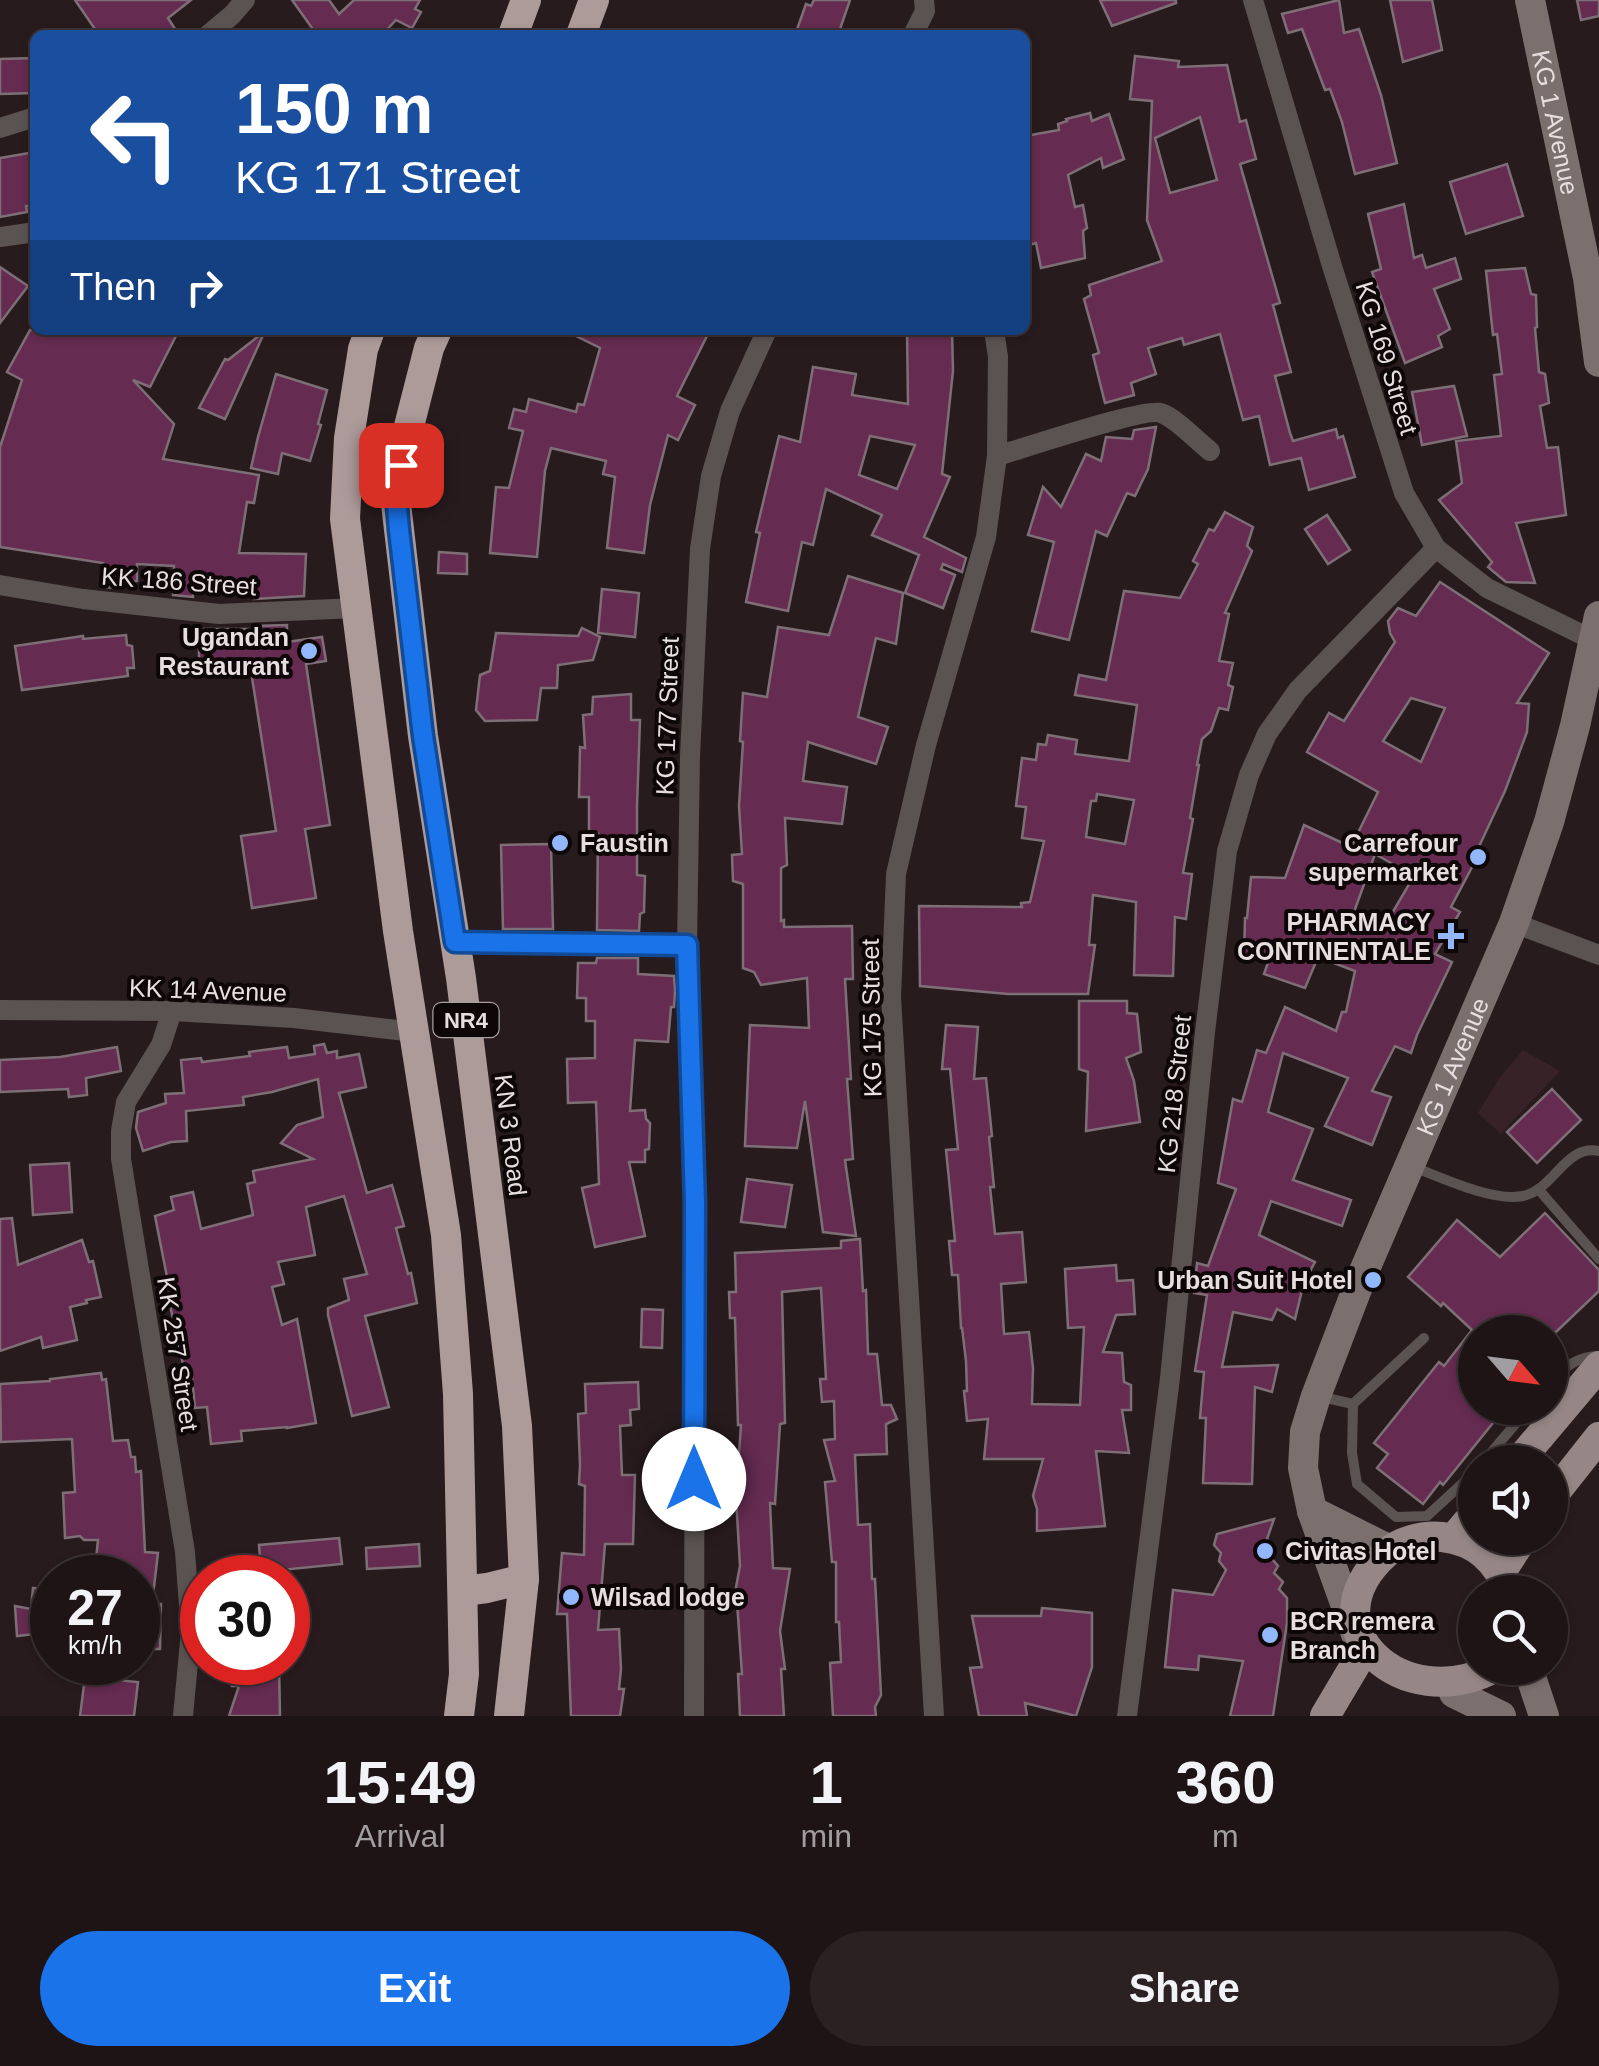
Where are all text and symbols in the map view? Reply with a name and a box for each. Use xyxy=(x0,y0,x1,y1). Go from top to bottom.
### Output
street label: KG 1 Avenue xyxy=(1527,48,1584,197)
icon: left xyxy=(70,70,200,200)
text: 150 m xyxy=(235,70,433,148)
text: KG 171 Street xyxy=(235,152,520,203)
icon: right xyxy=(177,260,232,315)
text: Then xyxy=(70,266,157,308)
street label: KG 169 Street xyxy=(1350,278,1424,438)
pin xyxy=(359,423,444,508)
icon: arrive xyxy=(374,438,429,493)
street label: KK 186 Street xyxy=(100,562,258,600)
place label: Ugandan Restaurant xyxy=(158,623,290,680)
street label: KG 177 Street xyxy=(650,636,684,796)
marker: Ugandan Restaurant xyxy=(298,640,320,662)
place label: Faustin xyxy=(580,829,669,857)
place label: Carrefour supermarket xyxy=(1308,829,1459,886)
marker: Faustin xyxy=(549,832,571,854)
marker: Carrefour supermarket xyxy=(1467,846,1489,868)
place label: PHARMACY CONTINENTALE xyxy=(1237,908,1431,965)
marker: PHARMACY CONTINENTALE xyxy=(1440,925,1462,947)
street label: KG 175 Street xyxy=(856,939,886,1097)
street label: KK 14 Avenue xyxy=(129,973,287,1007)
street label: KG 1 Avenue xyxy=(1410,993,1494,1139)
road number: NR4 xyxy=(434,1003,498,1037)
street label: KG 218 Street xyxy=(1152,1014,1196,1174)
street label: KN 3 Road xyxy=(490,1073,532,1197)
place label: Urban Suit Hotel xyxy=(1157,1266,1353,1294)
marker: Urban Suit Hotel xyxy=(1362,1269,1384,1291)
street label: KK 257 Street xyxy=(152,1275,204,1433)
north arrow xyxy=(1458,1315,1568,1425)
map controls xyxy=(1458,1315,1568,1685)
position arrow xyxy=(642,1427,746,1531)
button: sound xyxy=(1458,1445,1568,1555)
place label: Civitas Hotel xyxy=(1285,1537,1436,1565)
marker: Civitas Hotel xyxy=(1254,1540,1276,1562)
speed limit sign: 30 xyxy=(180,1555,310,1685)
button: search xyxy=(1458,1575,1568,1685)
text: 27 xyxy=(67,1580,123,1636)
place label: Wilsad lodge xyxy=(591,1583,745,1611)
marker: Wilsad lodge xyxy=(560,1586,582,1608)
place label: BCR remera Branch xyxy=(1290,1607,1436,1664)
marker: BCR remera Branch xyxy=(1259,1624,1281,1646)
text: km/h xyxy=(68,1631,122,1659)
text: 15:49 xyxy=(323,1749,477,1816)
text: 1 xyxy=(809,1749,843,1816)
text: 360 xyxy=(1175,1749,1276,1816)
text: Arrival xyxy=(355,1818,446,1854)
text: min xyxy=(800,1818,852,1854)
text: m xyxy=(1212,1818,1239,1854)
button: Exit xyxy=(40,1931,790,2046)
button: Share xyxy=(810,1931,1559,2046)

